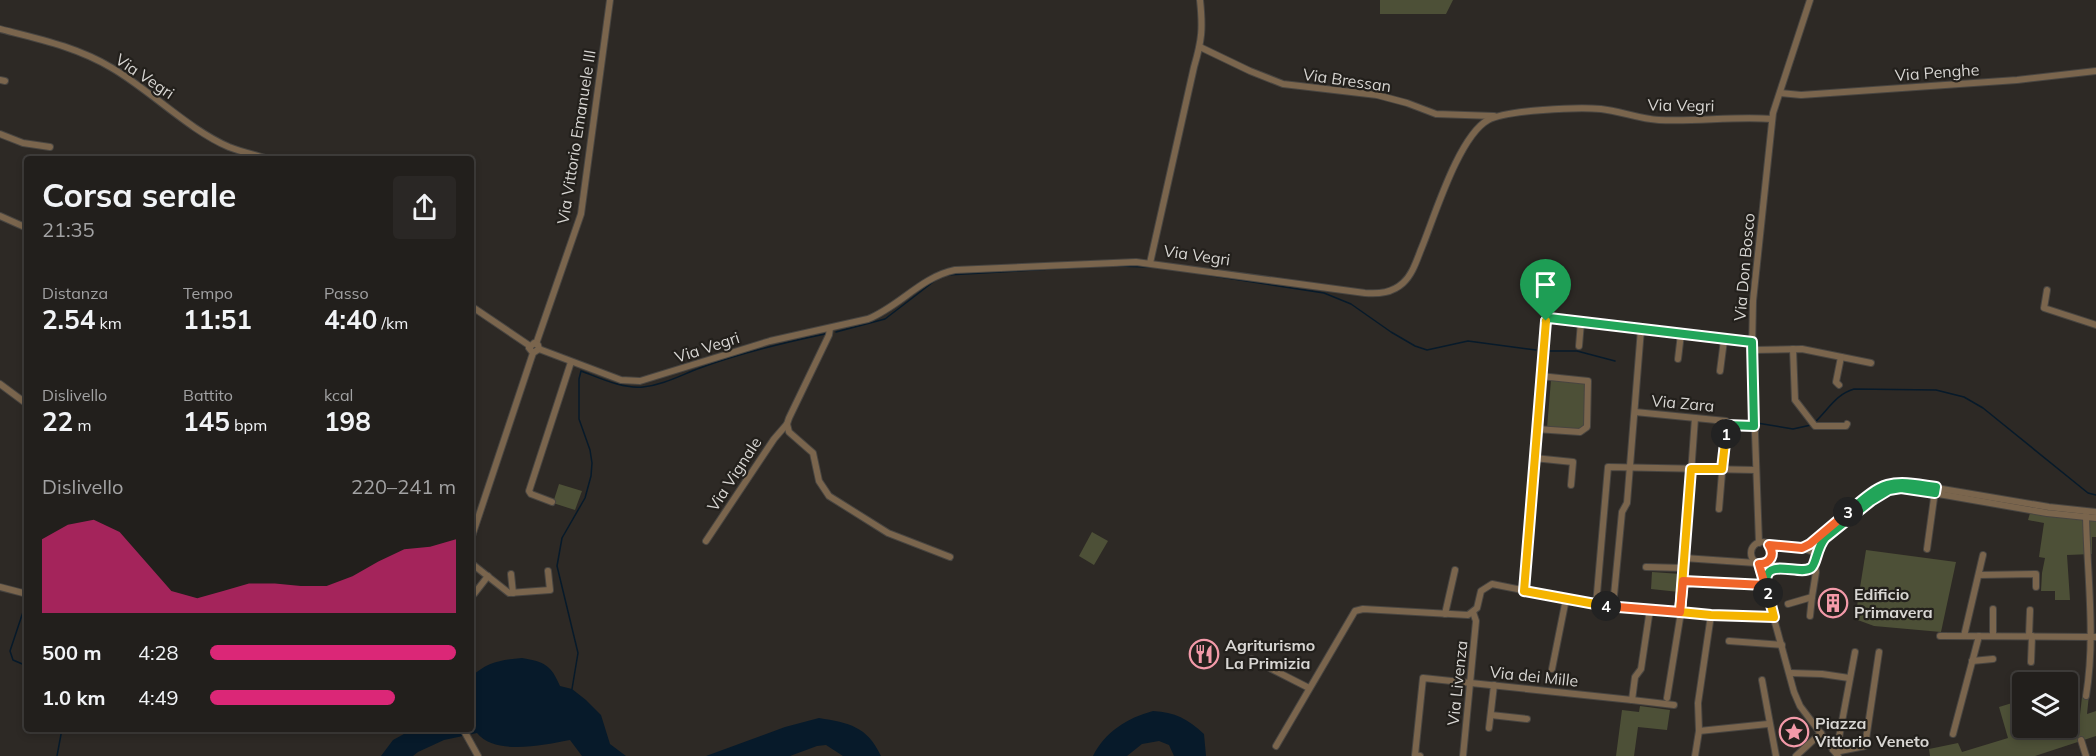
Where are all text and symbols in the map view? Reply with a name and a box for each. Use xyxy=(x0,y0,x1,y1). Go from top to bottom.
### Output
street label: Via Vittorio Emanuele III xyxy=(552,48,600,226)
street label: Via Vegri xyxy=(112,49,178,103)
street label: Via Penghe xyxy=(1894,59,1980,85)
street label: Via Bressan xyxy=(1302,64,1392,96)
street label: Via Vegri xyxy=(1647,94,1715,116)
text: Corsa serale xyxy=(42,174,236,215)
button: share xyxy=(393,176,456,239)
street label: Via Don Bosco xyxy=(1729,212,1759,322)
text: 21:35 xyxy=(42,217,95,242)
street label: Via Vegri xyxy=(1162,240,1232,270)
pin xyxy=(1520,259,1571,321)
icon: arrive xyxy=(1529,268,1562,301)
text: Distanza xyxy=(42,283,108,303)
text: Tempo xyxy=(183,283,233,303)
text: Passo xyxy=(324,283,369,303)
text: 2.54 xyxy=(42,303,95,336)
text: 11:51 xyxy=(183,303,252,336)
text: 4:40 xyxy=(324,303,377,336)
text: km xyxy=(95,313,122,333)
text: /km xyxy=(377,313,408,333)
street label: Via Vegri xyxy=(672,327,742,367)
text: Dislivello xyxy=(42,385,107,405)
text: Battito xyxy=(183,385,233,405)
text: kcal xyxy=(324,385,353,405)
street label: Via Zara xyxy=(1651,390,1715,416)
text: 22 xyxy=(42,405,73,438)
text: 145 xyxy=(183,405,230,438)
text: 198 xyxy=(324,405,371,438)
text: m xyxy=(73,415,91,435)
text: bpm xyxy=(230,415,267,435)
pin: 1 xyxy=(1711,419,1741,449)
text: 1 xyxy=(1721,424,1731,444)
street label: Via Vignale xyxy=(703,433,765,515)
text: Dislivello xyxy=(42,474,123,499)
text: 220–241 m xyxy=(351,474,456,499)
pin: 3 xyxy=(1833,497,1863,527)
text: 3 xyxy=(1843,502,1853,522)
pin: 2 xyxy=(1753,578,1783,608)
text: 2 xyxy=(1763,583,1773,603)
place label: Edificio Primavera xyxy=(1854,584,1933,622)
building icon: Edificio Primavera xyxy=(1817,587,1849,619)
pin: 4 xyxy=(1591,591,1621,621)
text: 4 xyxy=(1601,596,1611,616)
place label: Agriturismo La Primizia xyxy=(1225,635,1315,673)
restaurant icon: Agriturismo La Primizia xyxy=(1188,638,1220,670)
street label: Via Livenza xyxy=(1443,639,1471,727)
text: 500 m xyxy=(42,640,101,665)
text: 4:28 xyxy=(138,640,179,665)
street label: Via dei Mille xyxy=(1489,661,1579,691)
map controls xyxy=(2012,672,2078,738)
button: layers xyxy=(2012,672,2078,738)
text: 1.0 km xyxy=(42,685,105,710)
text: 4:49 xyxy=(138,685,179,710)
place label: Piazza Vittorio Veneto xyxy=(1814,713,1929,751)
place icon: Piazza Vittorio Veneto xyxy=(1778,716,1810,748)

